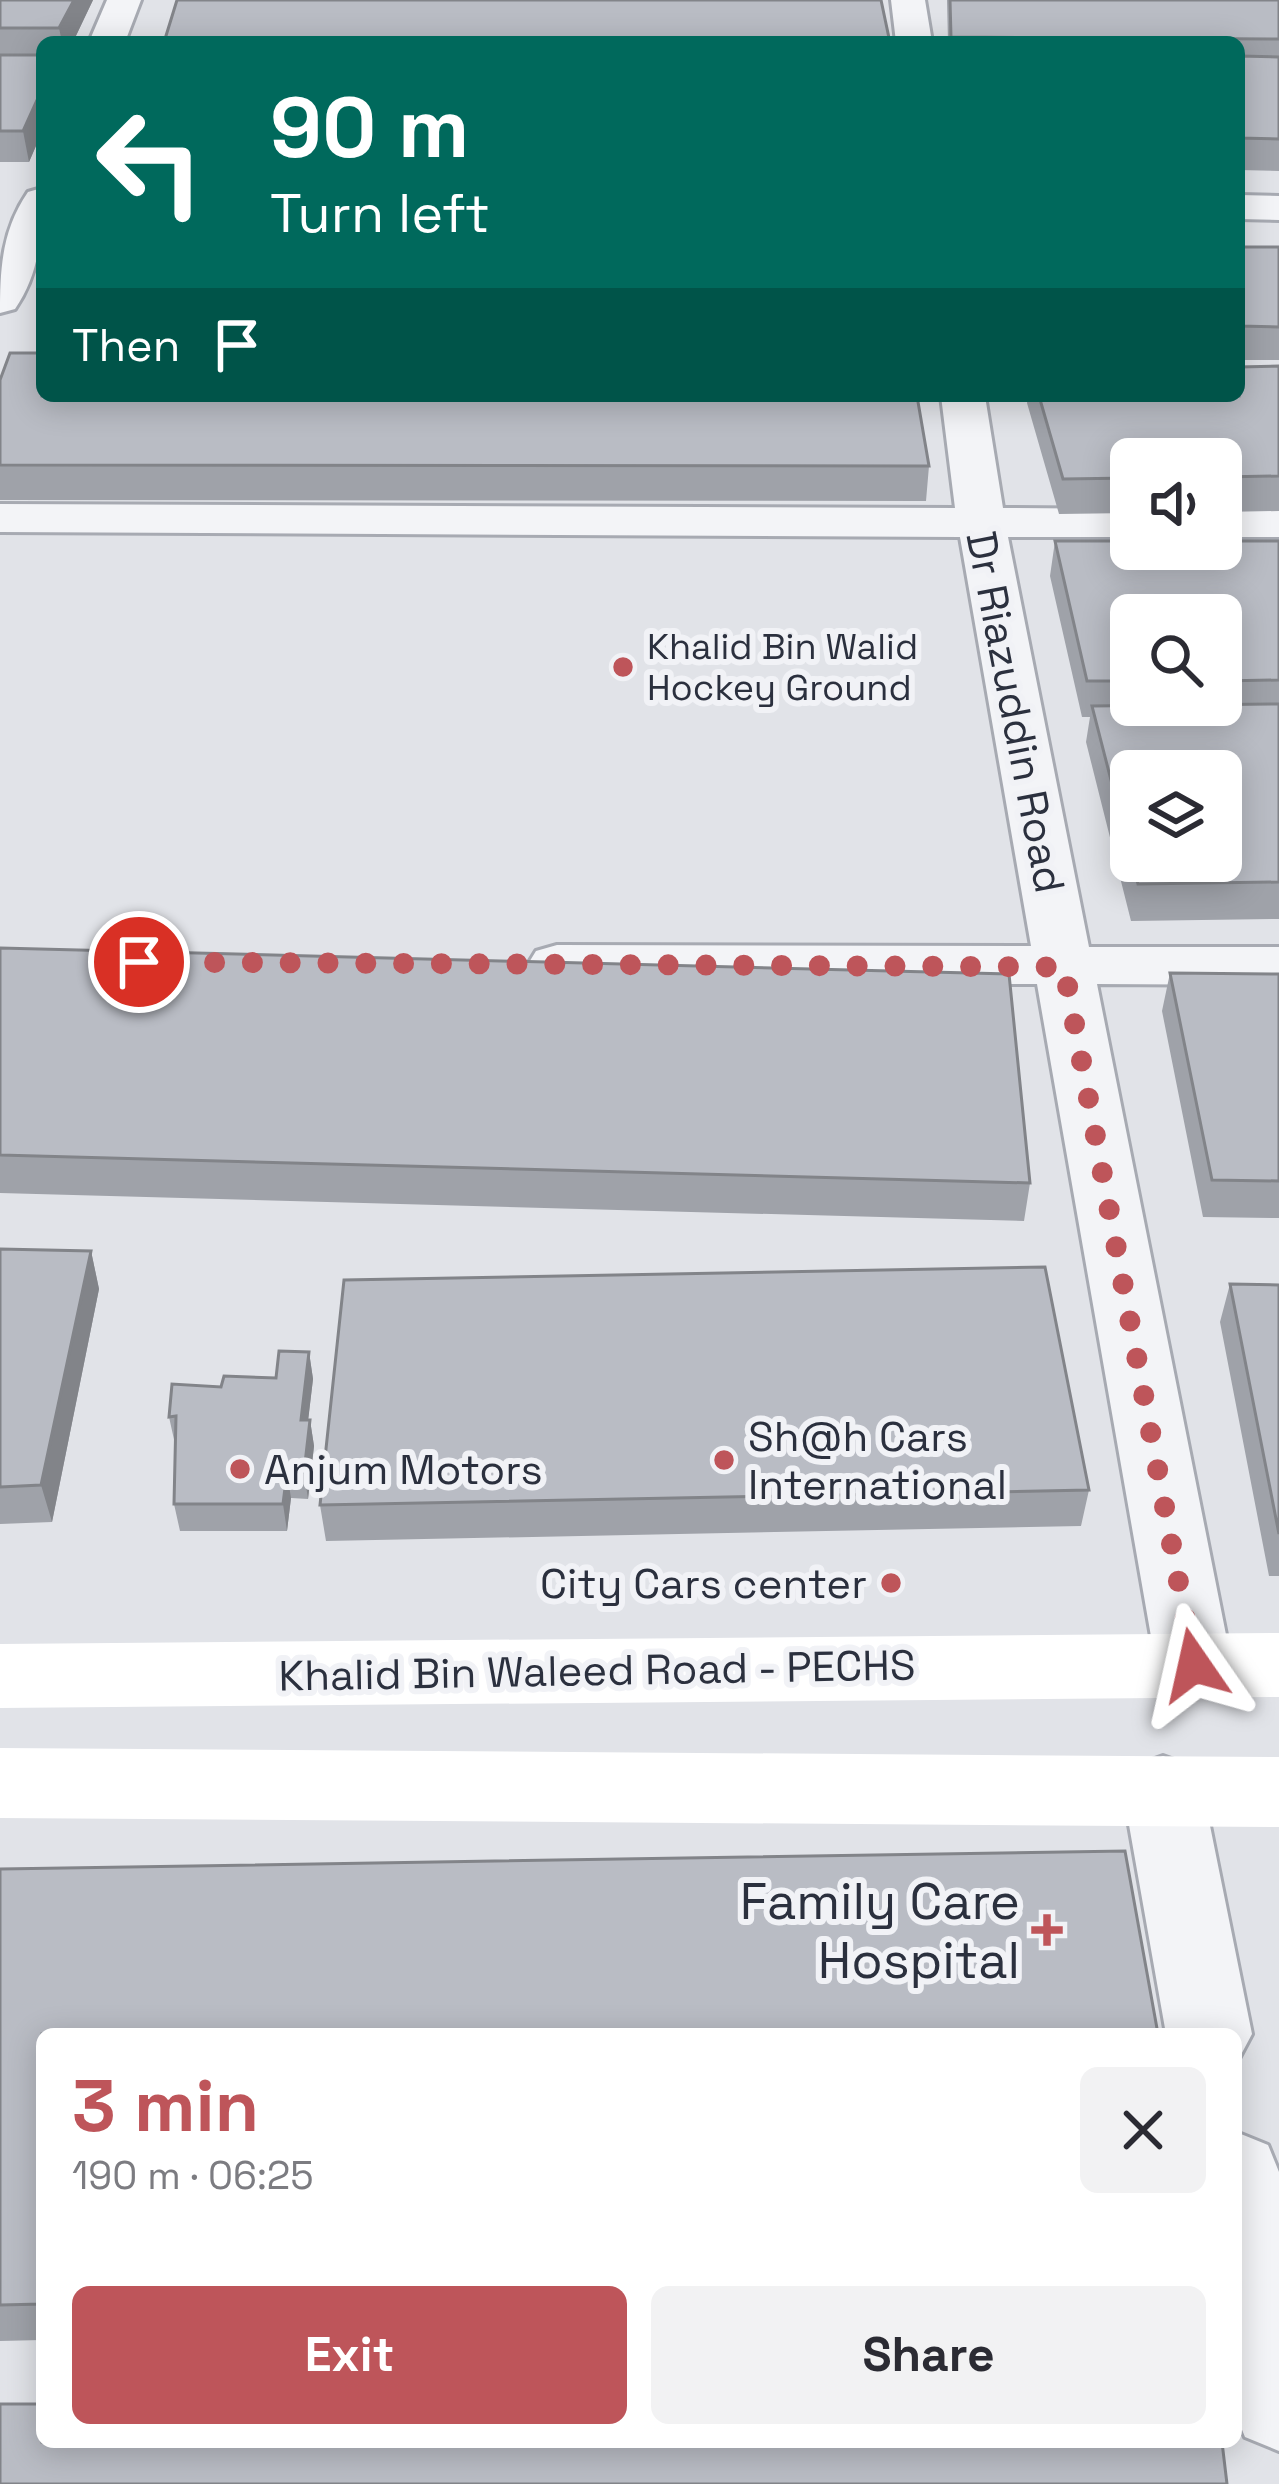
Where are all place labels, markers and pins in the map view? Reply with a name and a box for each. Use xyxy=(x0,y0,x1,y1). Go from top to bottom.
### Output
place label: Khalid Bin Walid Hockey Ground xyxy=(647,624,918,711)
marker: Khalid Bin Walid Hockey Ground xyxy=(610,654,636,680)
pin xyxy=(88,911,190,1013)
place label: Sh@h Cars International xyxy=(748,1410,1007,1511)
place label: Anjum Motors xyxy=(264,1443,543,1496)
marker: Sh@h Cars International xyxy=(711,1447,737,1473)
marker: Anjum Motors xyxy=(227,1456,253,1482)
place label: City Cars center xyxy=(540,1557,867,1610)
marker: City Cars center xyxy=(878,1570,904,1596)
place label: Family Care Hospital xyxy=(740,1869,1020,1993)
marker: Family Care Hospital xyxy=(1031,1914,1063,1946)

